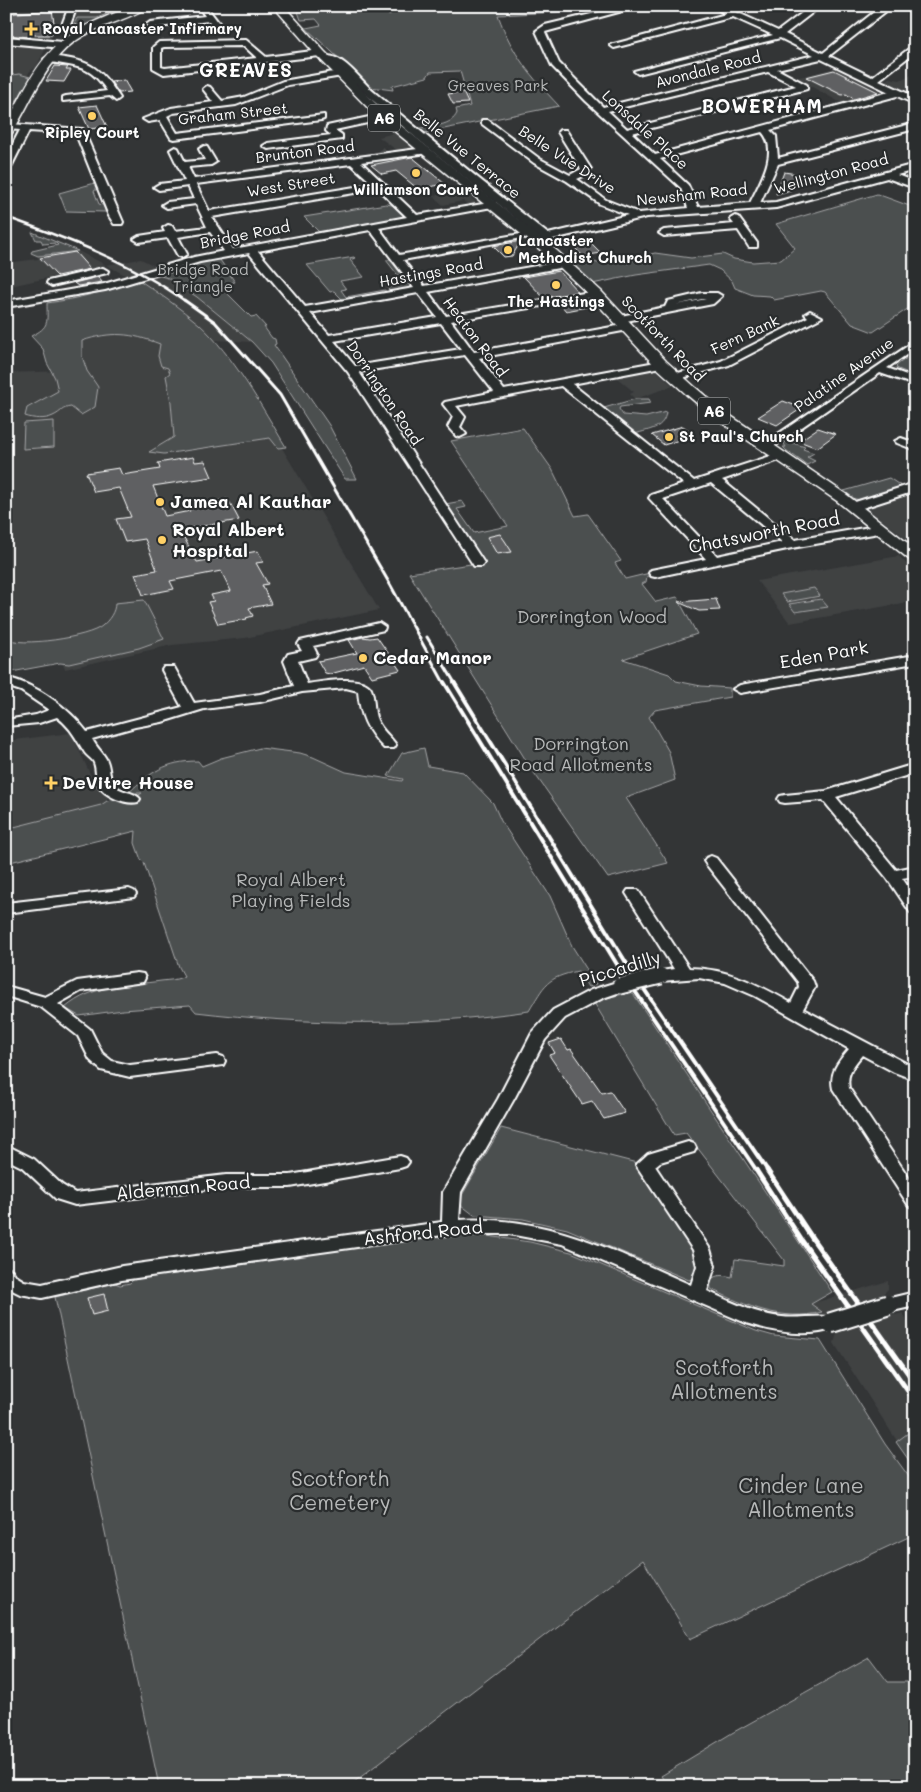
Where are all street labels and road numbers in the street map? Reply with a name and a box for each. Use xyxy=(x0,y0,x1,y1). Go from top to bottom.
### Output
street label: Avondale Road xyxy=(653,46,763,92)
street label: Lonsdale Place xyxy=(598,85,693,173)
street label: Graham Street xyxy=(177,97,289,129)
street label: Belle Vue Terrace xyxy=(410,104,525,203)
road number: A6 xyxy=(368,105,400,132)
street label: Belle Vue Drive xyxy=(515,120,620,198)
street label: Brunton Road xyxy=(254,135,355,167)
street label: Wellington Road xyxy=(771,148,890,198)
street label: West Street xyxy=(245,167,336,201)
street label: Newsham Road xyxy=(636,178,748,210)
street label: Bridge Road xyxy=(198,216,291,253)
street label: Hastings Road xyxy=(377,253,484,291)
street label: Scotforth Road xyxy=(618,291,710,386)
street label: Heaton Road xyxy=(439,292,512,380)
street label: Fern Bank xyxy=(707,310,782,359)
street label: Palatine Avenue xyxy=(790,332,897,416)
street label: Dorrington Road xyxy=(342,336,427,449)
road number: A6 xyxy=(698,398,730,424)
street label: Chatsworth Road xyxy=(686,506,841,558)
street label: Eden Park xyxy=(778,634,870,674)
street label: Piccadilly xyxy=(576,944,664,992)
street label: Alderman Road xyxy=(115,1169,251,1205)
street label: Ashford Road xyxy=(362,1214,484,1250)

